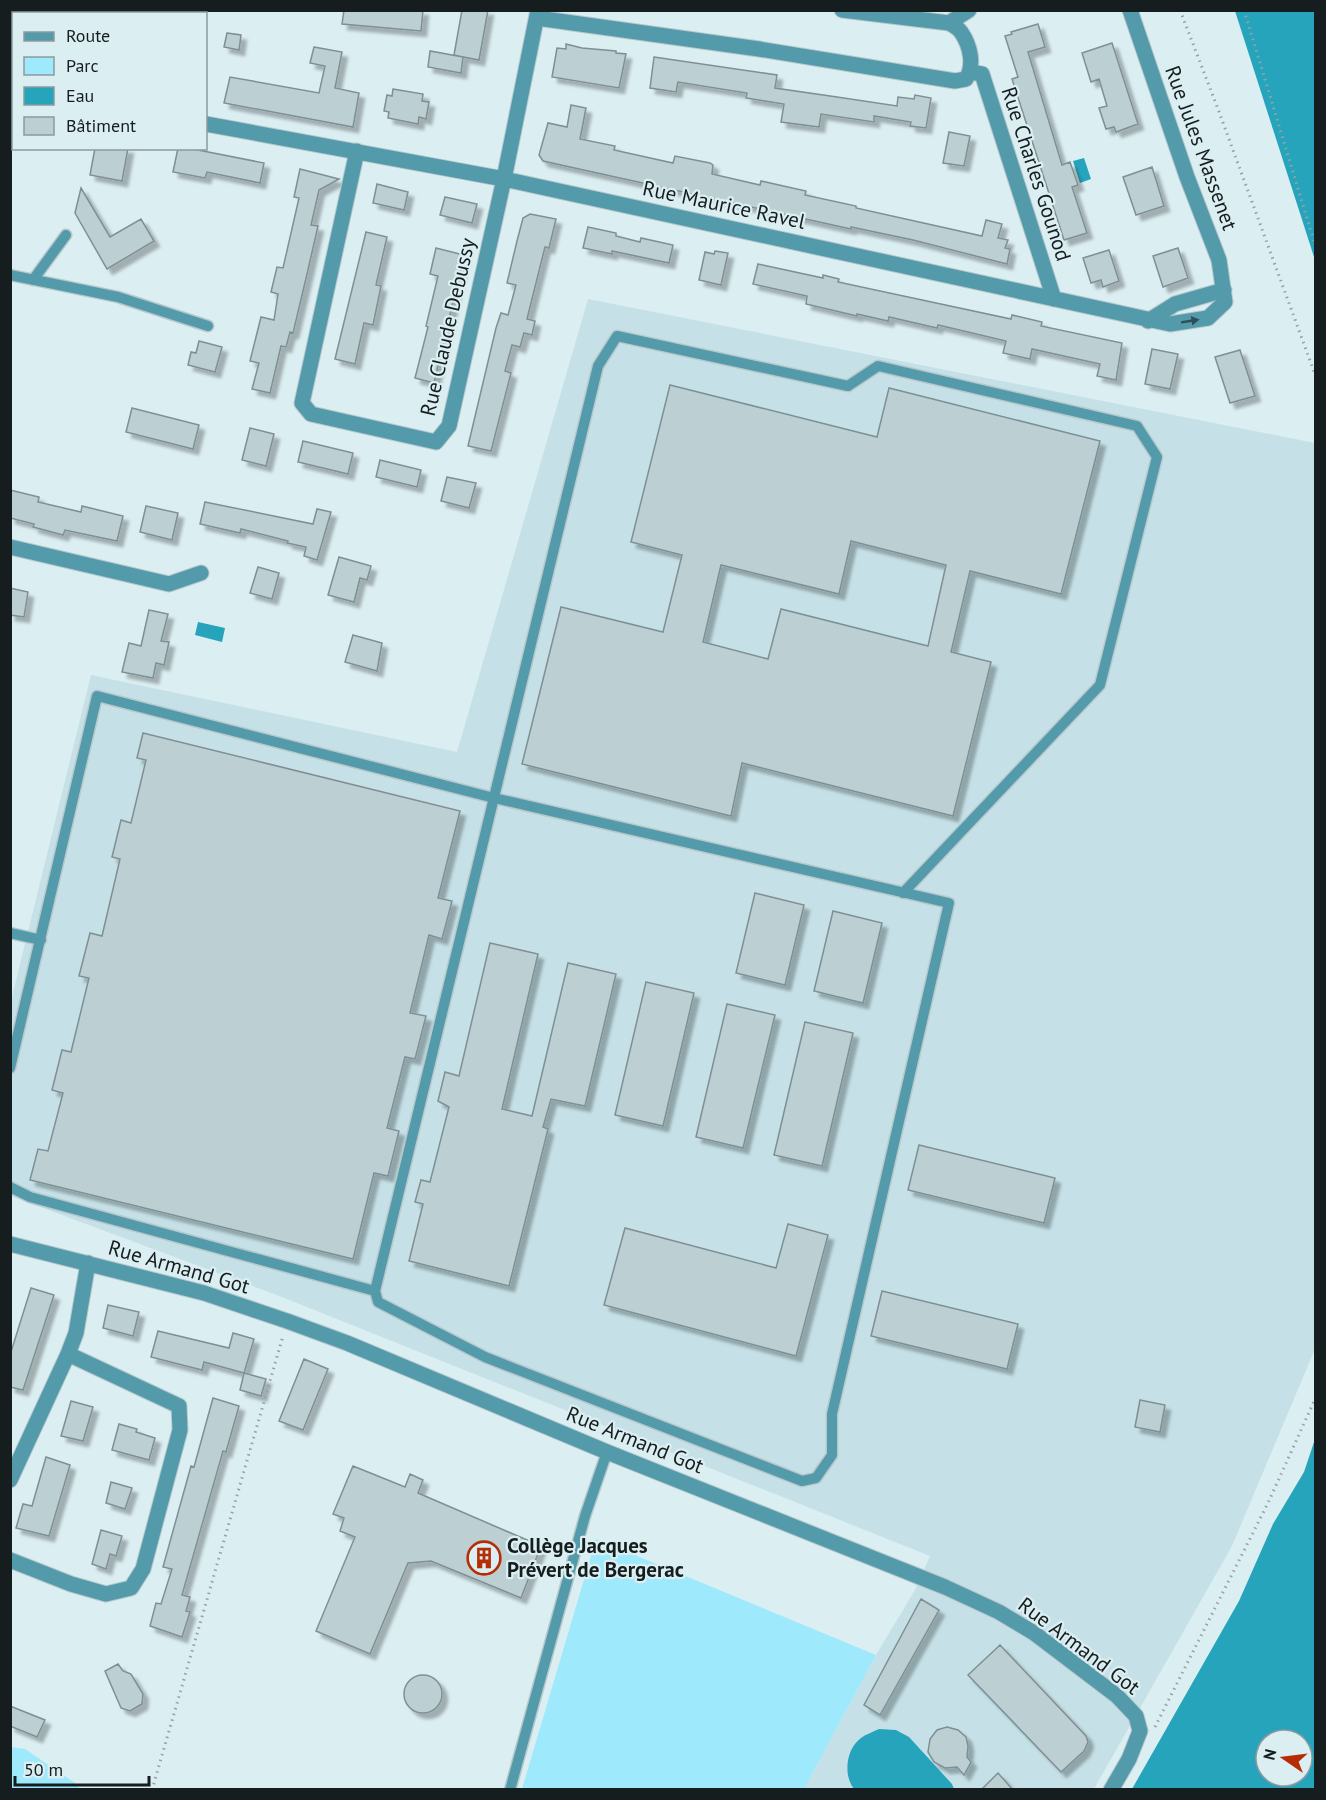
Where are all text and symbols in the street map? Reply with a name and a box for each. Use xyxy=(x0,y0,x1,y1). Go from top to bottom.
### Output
legend xyxy=(12,12,207,150)
text: Route xyxy=(66,24,110,47)
text: Parc xyxy=(66,54,99,77)
street label: Rue Jules Massenet xyxy=(1159,62,1244,234)
street label: Rue Charles Gounod xyxy=(996,83,1077,264)
text: Eau xyxy=(66,84,94,107)
text: Bâtiment xyxy=(66,114,136,137)
street label: Rue Maurice Ravel xyxy=(640,174,808,235)
street label: Rue Claude Debussy xyxy=(414,235,481,419)
one-way arrow xyxy=(1181,316,1200,325)
street label: Rue Armand Got xyxy=(105,1233,253,1300)
street label: Rue Armand Got xyxy=(563,1400,708,1479)
place label: Collège Jacques Prévert de Bergerac xyxy=(507,1532,684,1583)
building icon: Collège Jacques Prévert de Bergerac xyxy=(466,1540,502,1576)
street label: Rue Armand Got xyxy=(1013,1591,1146,1700)
north arrow xyxy=(1254,1728,1314,1788)
text: N xyxy=(1258,1747,1280,1762)
scale bar xyxy=(15,1749,148,1787)
text: 50 m xyxy=(24,1758,63,1781)

